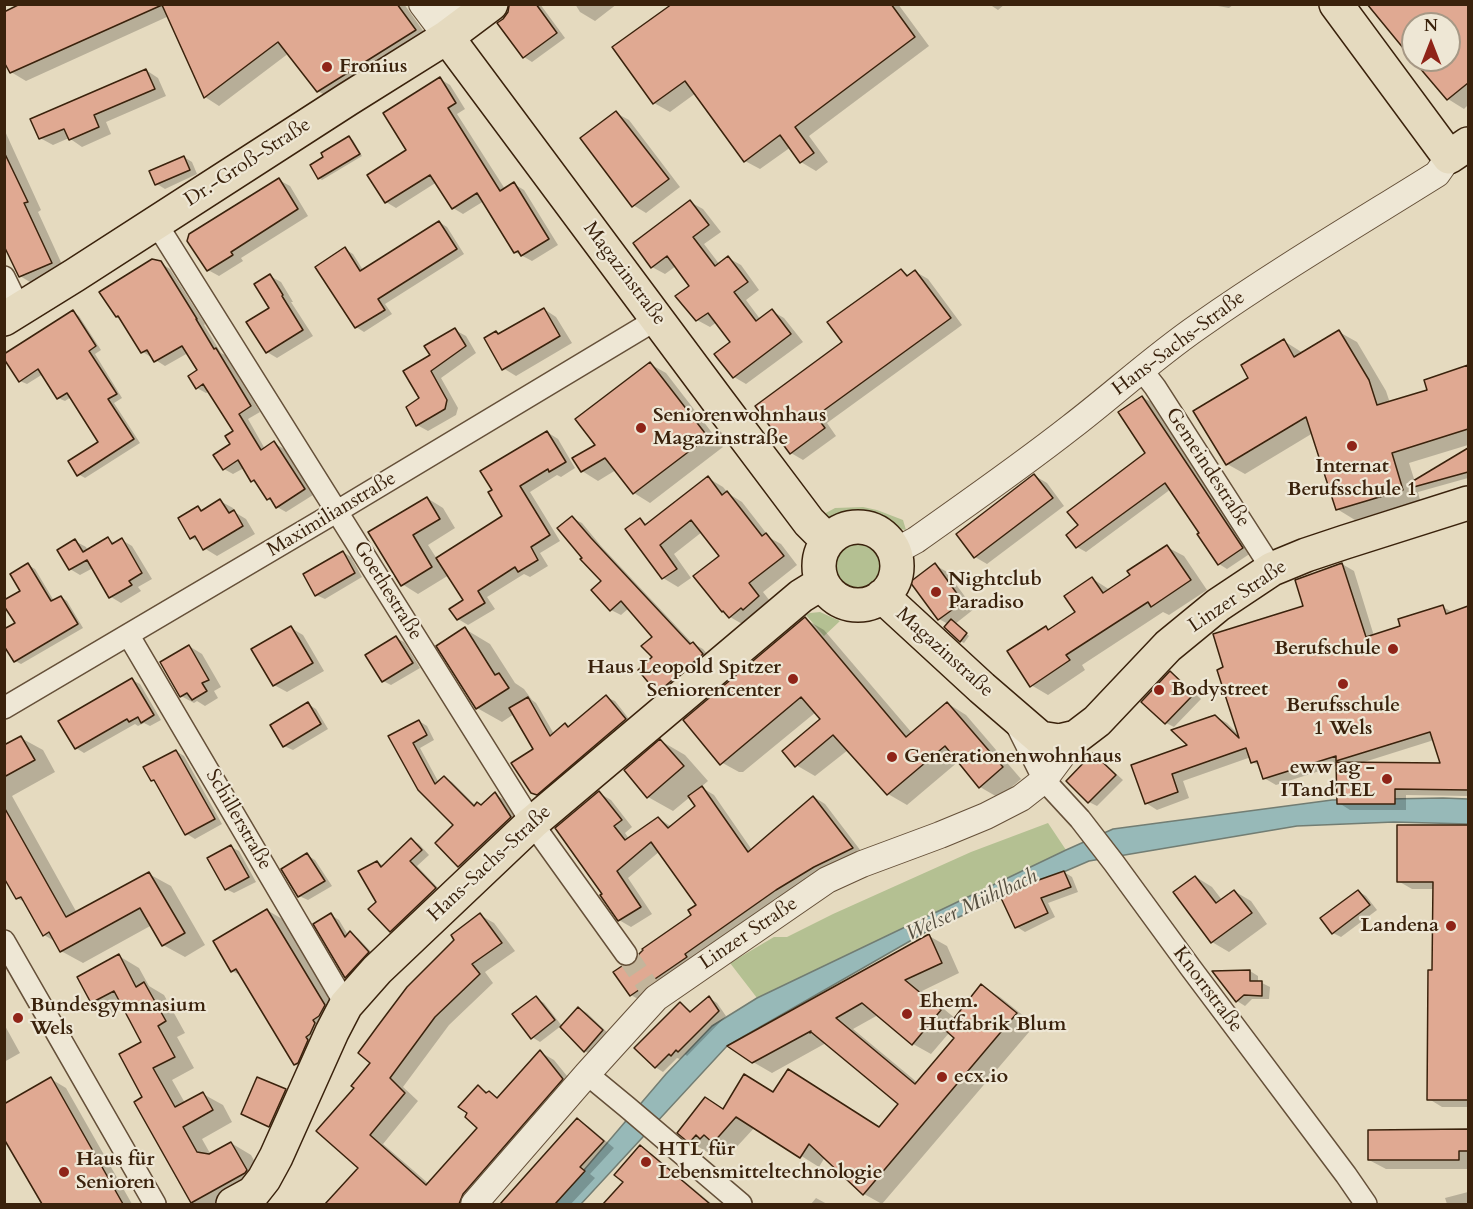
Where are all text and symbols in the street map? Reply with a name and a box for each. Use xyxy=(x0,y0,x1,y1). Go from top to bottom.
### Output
north arrow xyxy=(1401,12,1461,72)
text: N xyxy=(1424,15,1438,37)
place label: Fronius xyxy=(339,55,407,79)
marker: Fronius xyxy=(320,60,334,74)
street label: Dr.-Groß-Straße xyxy=(180,113,316,213)
street label: Magazinstraße xyxy=(577,218,671,330)
street label: Hans-Sachs-Straße xyxy=(1108,286,1250,402)
place label: Seniorenwohnhaus Magazinstraße xyxy=(653,404,826,451)
street label: Gemeindestraße xyxy=(1159,404,1255,532)
marker: Seniorenwohnhaus Magazinstraße xyxy=(634,421,648,435)
marker: Internat Berufsschule 1 xyxy=(1345,439,1359,453)
place label: Internat Berufsschule 1 xyxy=(1287,455,1417,502)
street label: Maximilianstraße xyxy=(263,467,401,563)
street label: Goethestraße xyxy=(347,537,427,645)
street label: Linzer Straße xyxy=(1184,555,1292,639)
place label: Nightclub Paradiso xyxy=(948,568,1042,615)
marker: Nightclub Paradiso xyxy=(929,585,943,599)
street label: Magazinstraße xyxy=(890,603,998,703)
place label: Berufschule xyxy=(1274,637,1381,661)
marker: Berufschule xyxy=(1386,642,1400,656)
place label: Haus Leopold Spitzer Seniorencenter xyxy=(587,656,781,703)
marker: Haus Leopold Spitzer Seniorencenter xyxy=(786,672,800,686)
marker: Berufsschule 1 Wels xyxy=(1336,677,1350,691)
place label: Bodystreet xyxy=(1171,678,1268,702)
marker: Bodystreet xyxy=(1152,683,1166,697)
place label: Berufsschule 1 Wels xyxy=(1286,694,1400,741)
place label: Generationenwohnhaus xyxy=(904,745,1122,769)
marker: Generationenwohnhaus xyxy=(885,750,899,764)
place label: eww ag - ITandTEL xyxy=(1281,756,1375,803)
street label: Schillerstraße xyxy=(200,765,276,875)
marker: eww ag - ITandTEL xyxy=(1380,772,1394,786)
street label: Hans-Sachs-Straße xyxy=(423,801,557,927)
water label: Welser Mühlbach xyxy=(902,865,1042,947)
street label: Linzer Straße xyxy=(695,892,803,976)
place label: Landena xyxy=(1361,914,1439,938)
marker: Landena xyxy=(1444,919,1458,933)
street label: Knorrstraße xyxy=(1167,942,1247,1038)
place label: Ehem. Hutfabrik Blum xyxy=(919,990,1066,1037)
place label: Bundesgymnasium Wels xyxy=(30,994,206,1041)
marker: Ehem. Hutfabrik Blum xyxy=(900,1007,914,1021)
marker: Bundesgymnasium Wels xyxy=(11,1011,25,1025)
place label: ecx.io xyxy=(954,1065,1008,1089)
marker: ecx.io xyxy=(935,1070,949,1084)
place label: HTL für Lebensmitteltechnologie xyxy=(658,1138,883,1185)
place label: Haus für Senioren xyxy=(76,1148,155,1195)
marker: HTL für Lebensmitteltechnologie xyxy=(639,1155,653,1169)
marker: Haus für Senioren xyxy=(57,1165,71,1179)

